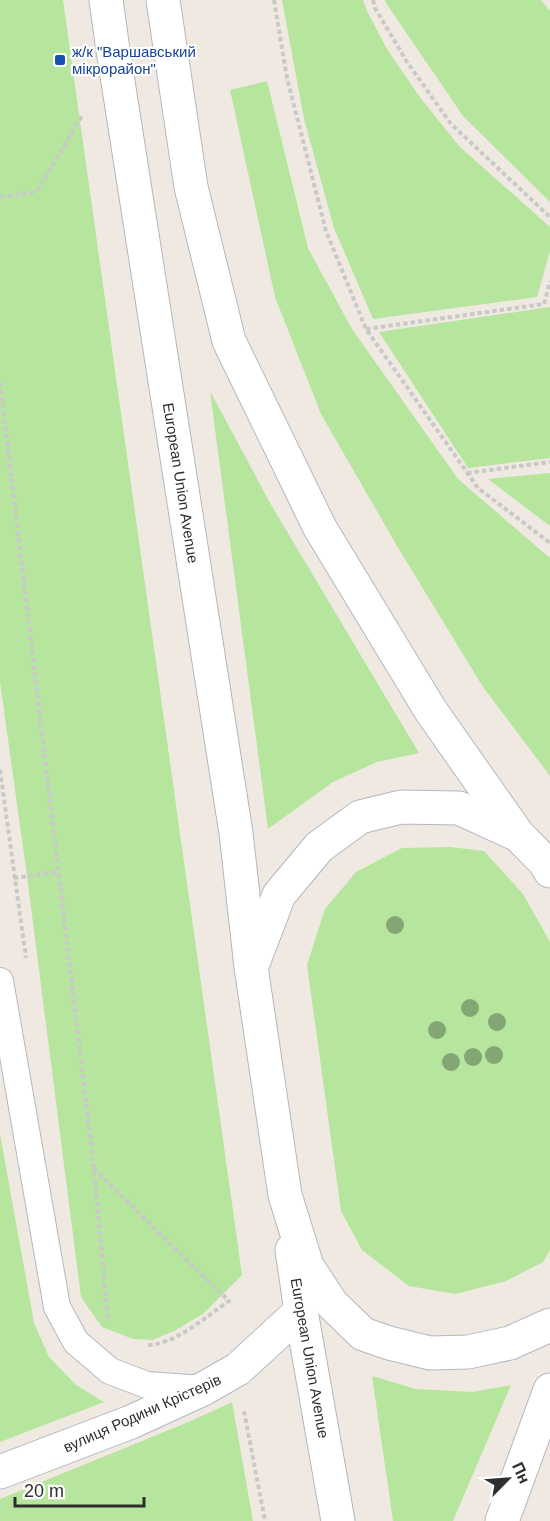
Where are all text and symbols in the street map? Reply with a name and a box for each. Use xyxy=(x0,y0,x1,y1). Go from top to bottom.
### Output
place label: ж/к "Варшавський мікрорайон" xyxy=(72,43,196,77)
marker: ж/к "Варшавський мікрорайон" xyxy=(53,53,67,67)
street label: European Union Avenue xyxy=(160,401,202,565)
street label: European Union Avenue xyxy=(288,1277,332,1439)
street label: вулиця Родини Крістерів xyxy=(61,1371,223,1455)
north arrow xyxy=(478,1449,538,1509)
text: Пн xyxy=(509,1460,533,1486)
scale bar xyxy=(15,1470,144,1508)
text: 20 m xyxy=(24,1481,64,1501)

